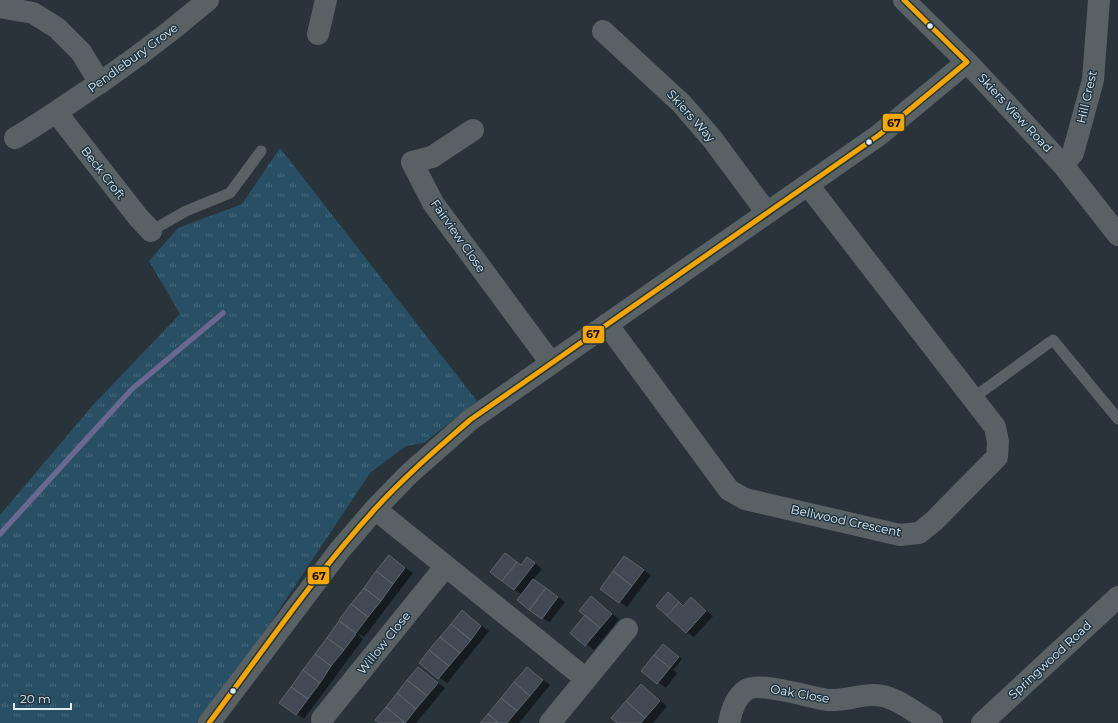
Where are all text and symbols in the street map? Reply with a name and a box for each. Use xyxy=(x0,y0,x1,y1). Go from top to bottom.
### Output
street label: Pendlebury Grove xyxy=(85,20,181,95)
unlabelled marker xyxy=(925,21,935,31)
street label: Hill Crest xyxy=(1073,69,1100,125)
street label: Skiers View Road xyxy=(975,70,1056,155)
street label: Skiers Way xyxy=(664,87,719,145)
line badge: 67 xyxy=(882,113,905,132)
text: 67 xyxy=(887,116,901,130)
unlabelled marker xyxy=(864,137,874,147)
street label: Beck Croft xyxy=(78,143,129,202)
street label: Fairview Close xyxy=(428,196,489,275)
line badge: 67 xyxy=(582,325,605,344)
text: 67 xyxy=(586,327,600,341)
street label: Bellwood Crescent xyxy=(789,501,903,540)
line badge: 67 xyxy=(307,566,330,585)
text: 67 xyxy=(312,569,326,583)
street label: Willow Close xyxy=(354,608,413,677)
street label: Springwood Road xyxy=(1005,617,1094,702)
street label: Oak Close xyxy=(769,681,831,706)
scale bar xyxy=(14,685,71,711)
unlabelled marker xyxy=(228,686,238,696)
text: 20 m xyxy=(20,691,51,706)

